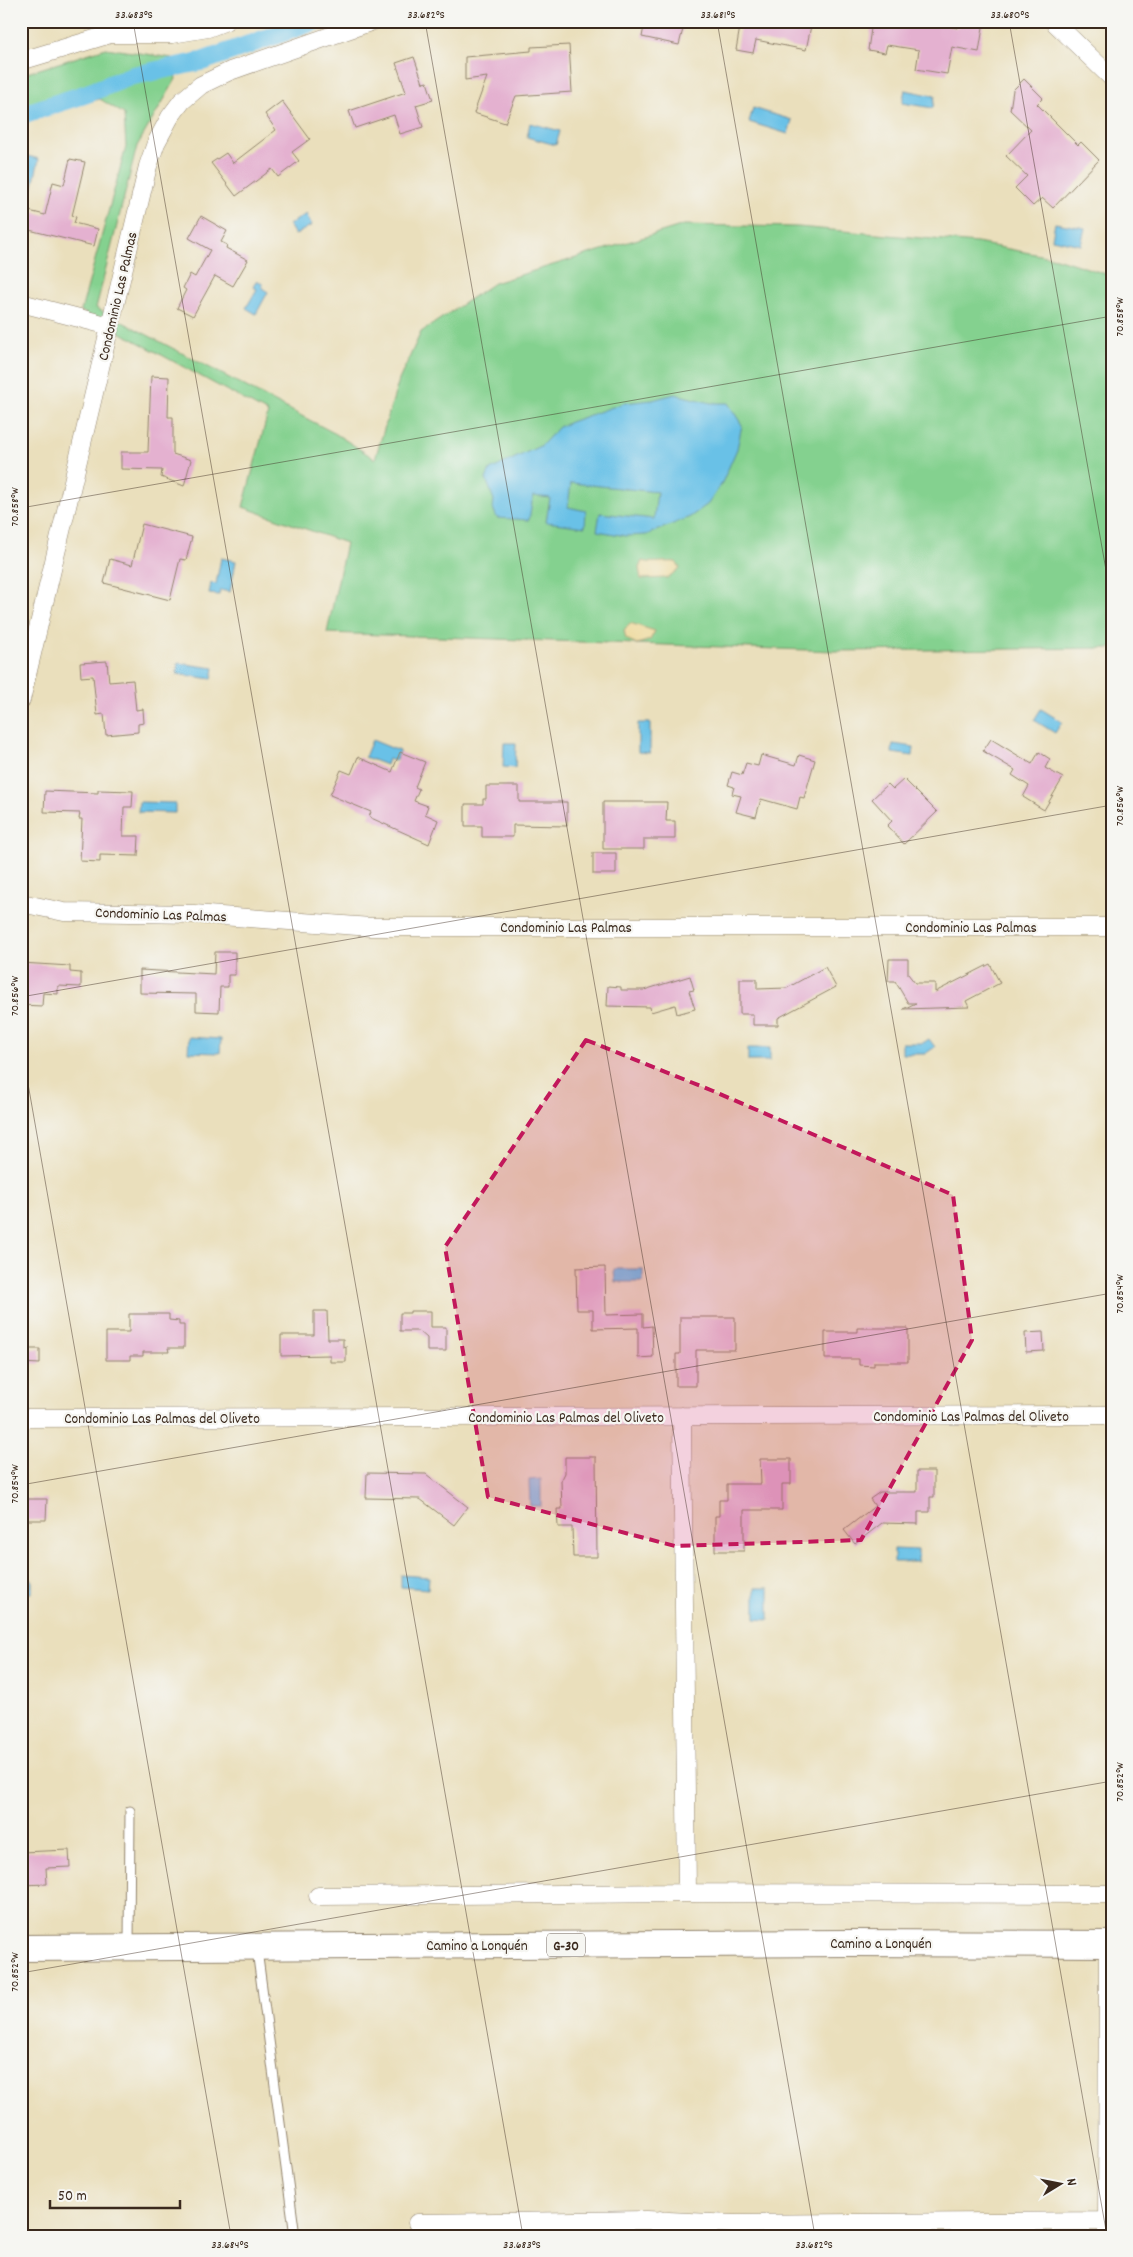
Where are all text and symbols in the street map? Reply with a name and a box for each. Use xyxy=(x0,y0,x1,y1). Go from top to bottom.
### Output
text: 33.683°S xyxy=(115,7,153,24)
text: 33.682°S xyxy=(407,7,445,24)
text: 33.681°S xyxy=(700,7,736,24)
text: 33.680°S xyxy=(990,7,1030,24)
street label: Condominio Las Palmas xyxy=(93,230,144,363)
text: 70.858°W xyxy=(1112,297,1129,337)
text: 70.858°W xyxy=(7,487,24,527)
text: 70.856°W xyxy=(1112,786,1129,826)
street label: Condominio Las Palmas xyxy=(95,903,227,929)
street label: Condominio Las Palmas xyxy=(500,918,632,940)
street label: Condominio Las Palmas xyxy=(905,918,1037,940)
text: 70.856°W xyxy=(7,976,24,1016)
text: 70.854°W xyxy=(1112,1274,1129,1314)
street label: Condominio Las Palmas del Oliveto xyxy=(873,1407,1069,1429)
street label: Condominio Las Palmas del Oliveto xyxy=(468,1408,664,1430)
street label: Condominio Las Palmas del Oliveto xyxy=(64,1409,260,1431)
text: 70.854°W xyxy=(7,1464,24,1504)
text: 70.852°W xyxy=(1112,1762,1129,1802)
road number: G-30 xyxy=(547,1934,585,1956)
street label: Camino a Lonquén xyxy=(830,1934,932,1956)
street label: Camino a Lonquén xyxy=(426,1936,528,1958)
text: 70.852°W xyxy=(7,1952,24,1992)
north arrow xyxy=(1036,2160,1086,2210)
scale bar xyxy=(50,2177,180,2209)
text: N xyxy=(1060,2177,1081,2187)
text: 50 m xyxy=(58,2186,87,2208)
text: 33.684°S xyxy=(211,2237,249,2254)
text: 33.683°S xyxy=(503,2237,541,2254)
text: 33.682°S xyxy=(795,2237,833,2254)

